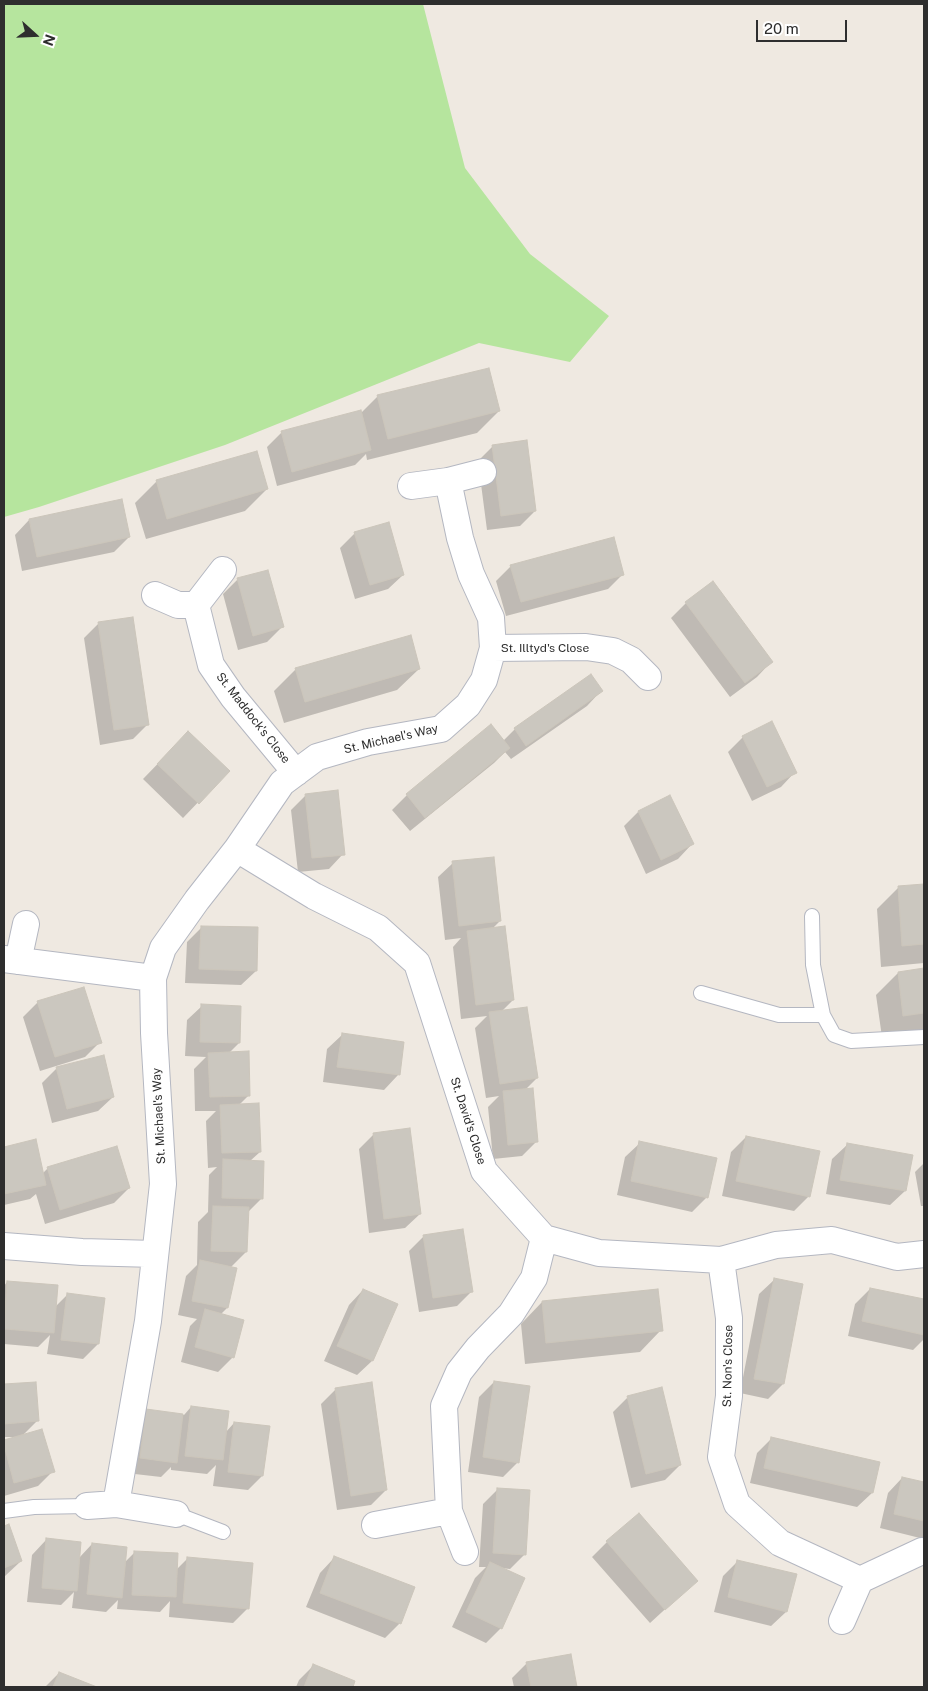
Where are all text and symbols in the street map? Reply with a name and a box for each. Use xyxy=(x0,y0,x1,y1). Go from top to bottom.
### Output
north arrow xyxy=(10,10,60,60)
scale bar xyxy=(758,10,849,42)
text: 20 m xyxy=(764,20,799,37)
text: N xyxy=(40,32,58,48)
street label: St. Illtyd's Close xyxy=(501,641,589,655)
street label: St. Maddock's Close xyxy=(213,670,293,766)
street label: St. Michael's Way xyxy=(342,721,440,757)
street label: St. Michael's Way xyxy=(149,1067,169,1165)
street label: St. David's Close xyxy=(447,1075,489,1167)
street label: St. Non's Close xyxy=(720,1325,736,1407)

